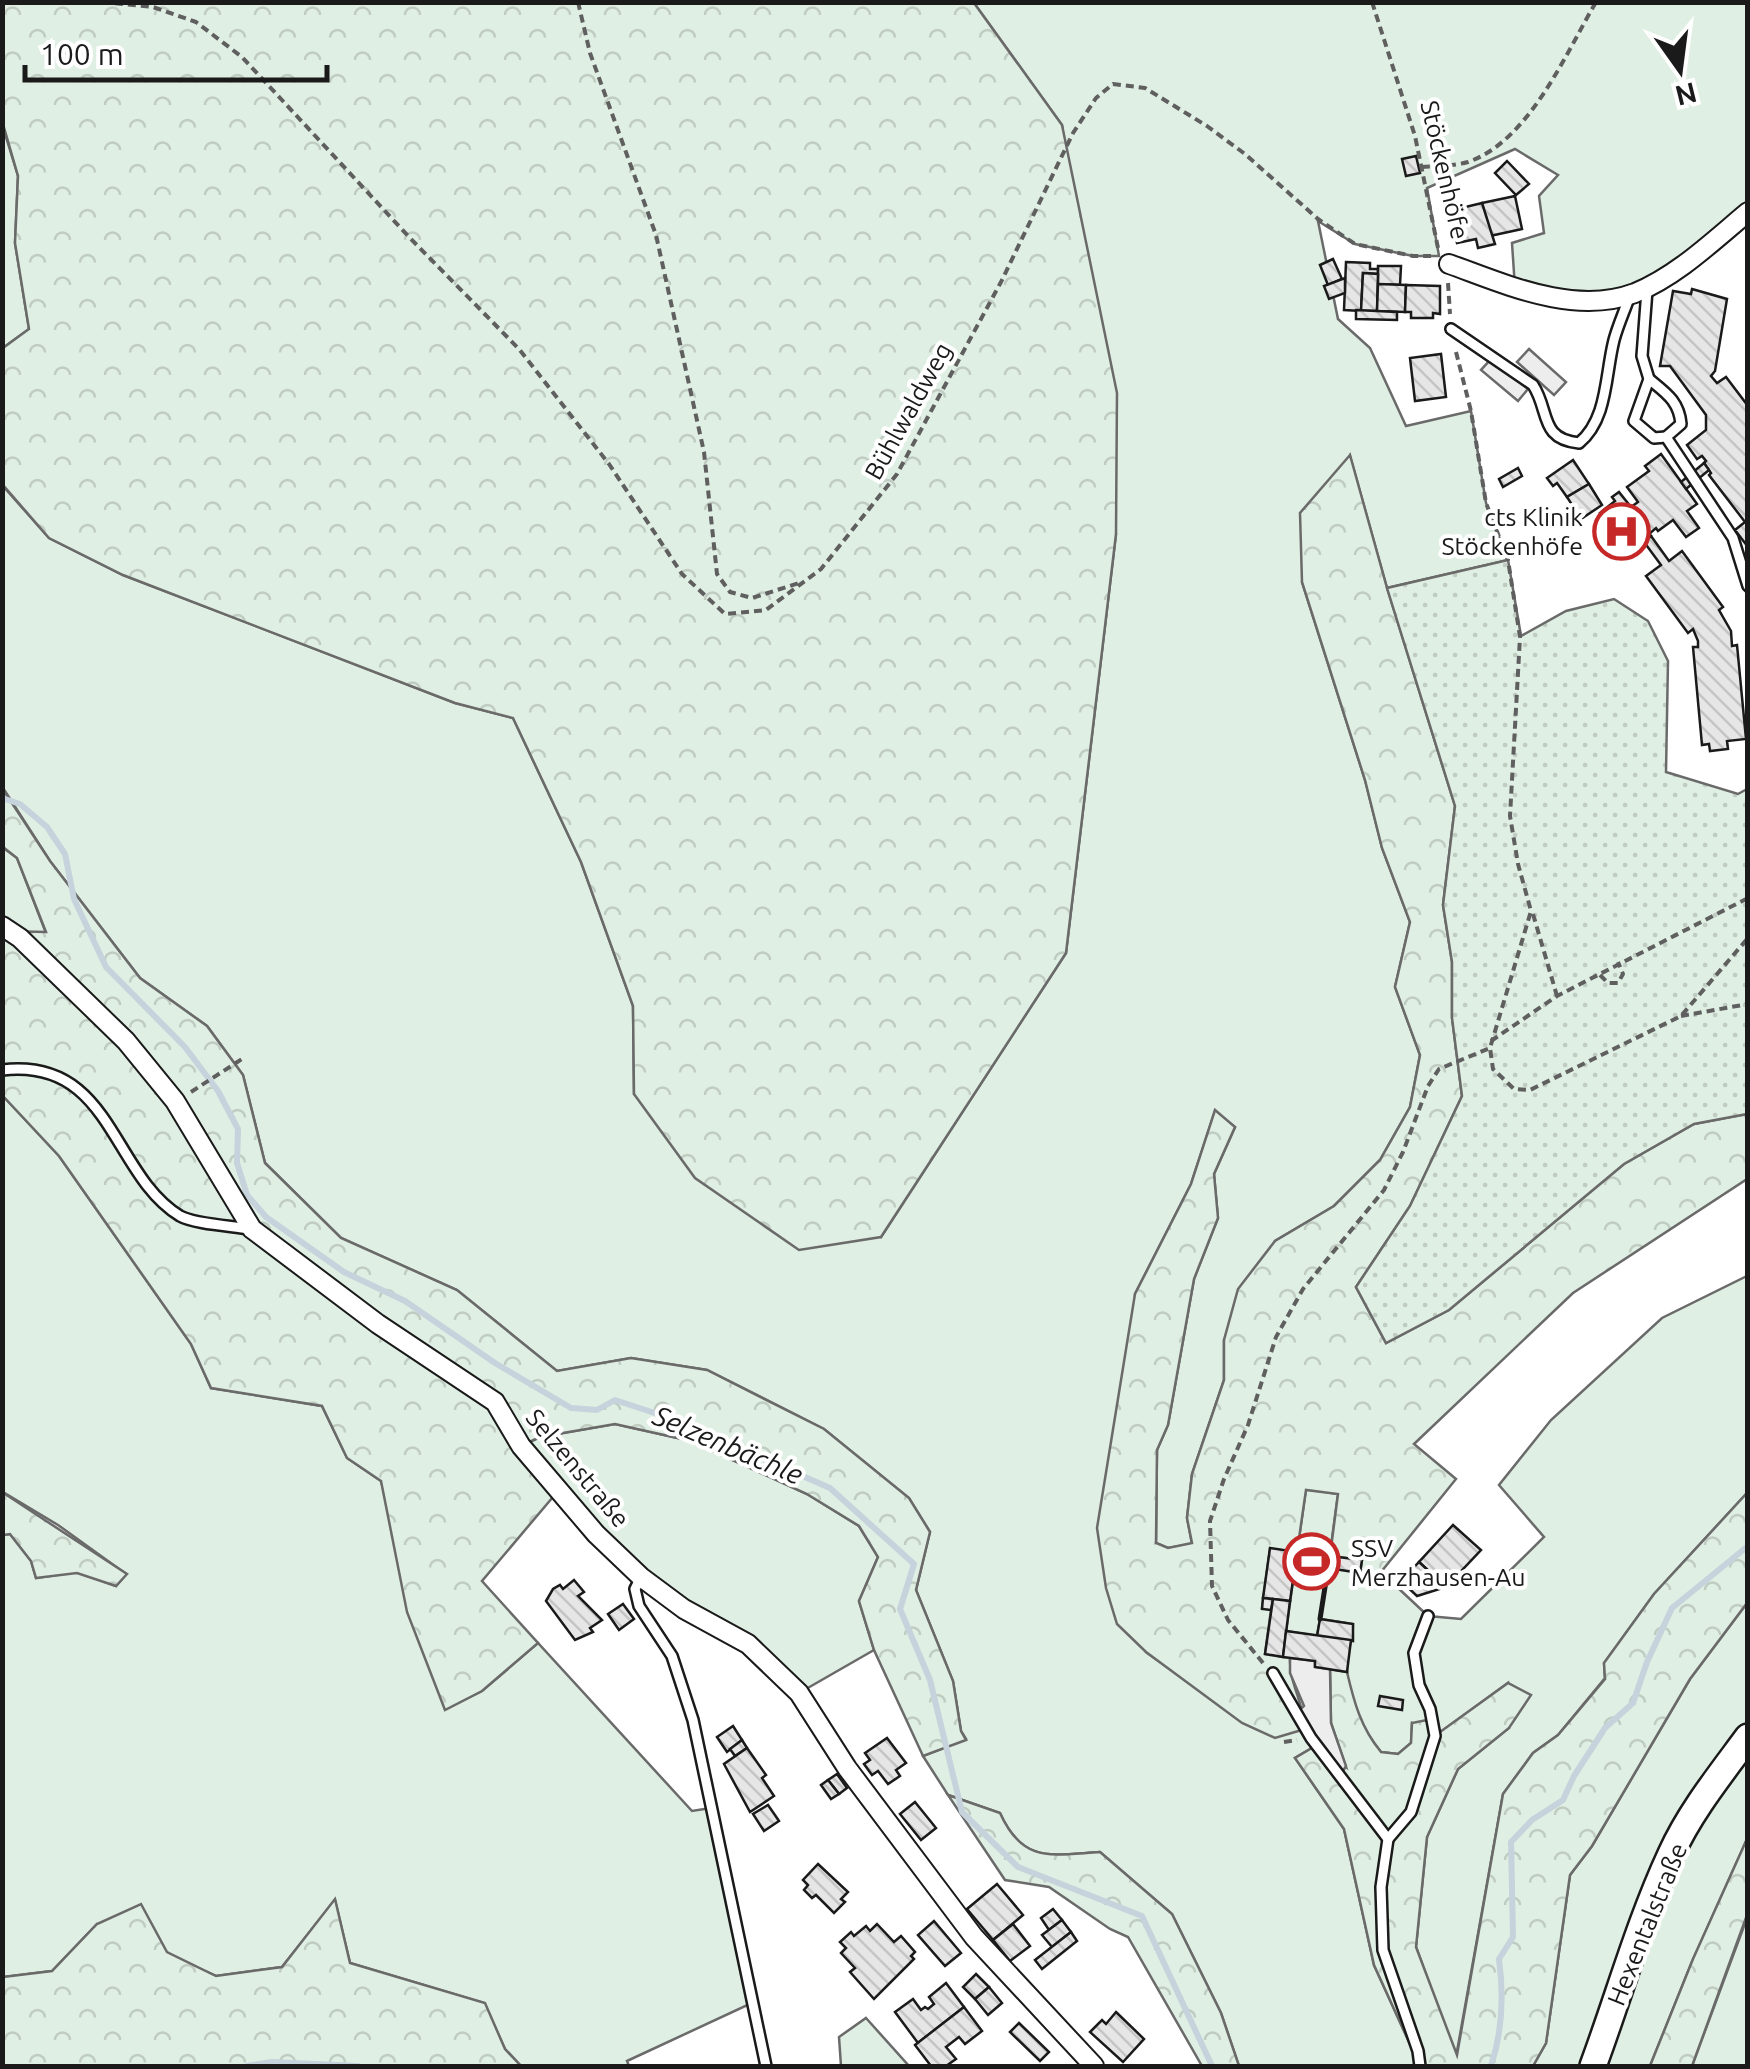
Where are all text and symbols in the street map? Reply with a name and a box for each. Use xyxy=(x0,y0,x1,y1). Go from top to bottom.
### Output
scale bar xyxy=(25,20,328,82)
north arrow xyxy=(1630,20,1730,120)
text: 100 m xyxy=(40,37,124,71)
text: N xyxy=(1672,77,1700,112)
street label: Stöckenhöfe xyxy=(1415,98,1475,242)
street label: Bühlwaldweg xyxy=(859,338,957,484)
hospital icon: cts Klinik Stöckenhöfe xyxy=(1592,501,1652,561)
place label: cts Klinik Stöckenhöfe xyxy=(1441,503,1583,560)
water label: Selzenbächle xyxy=(648,1399,808,1490)
street label: Selzenstraße xyxy=(521,1404,635,1532)
sports icon: SSV Merzhausen-Au xyxy=(1282,1532,1342,1592)
place label: SSV Merzhausen-Au xyxy=(1351,1534,1526,1591)
street label: Hexentalstraße xyxy=(1602,1839,1692,2009)

